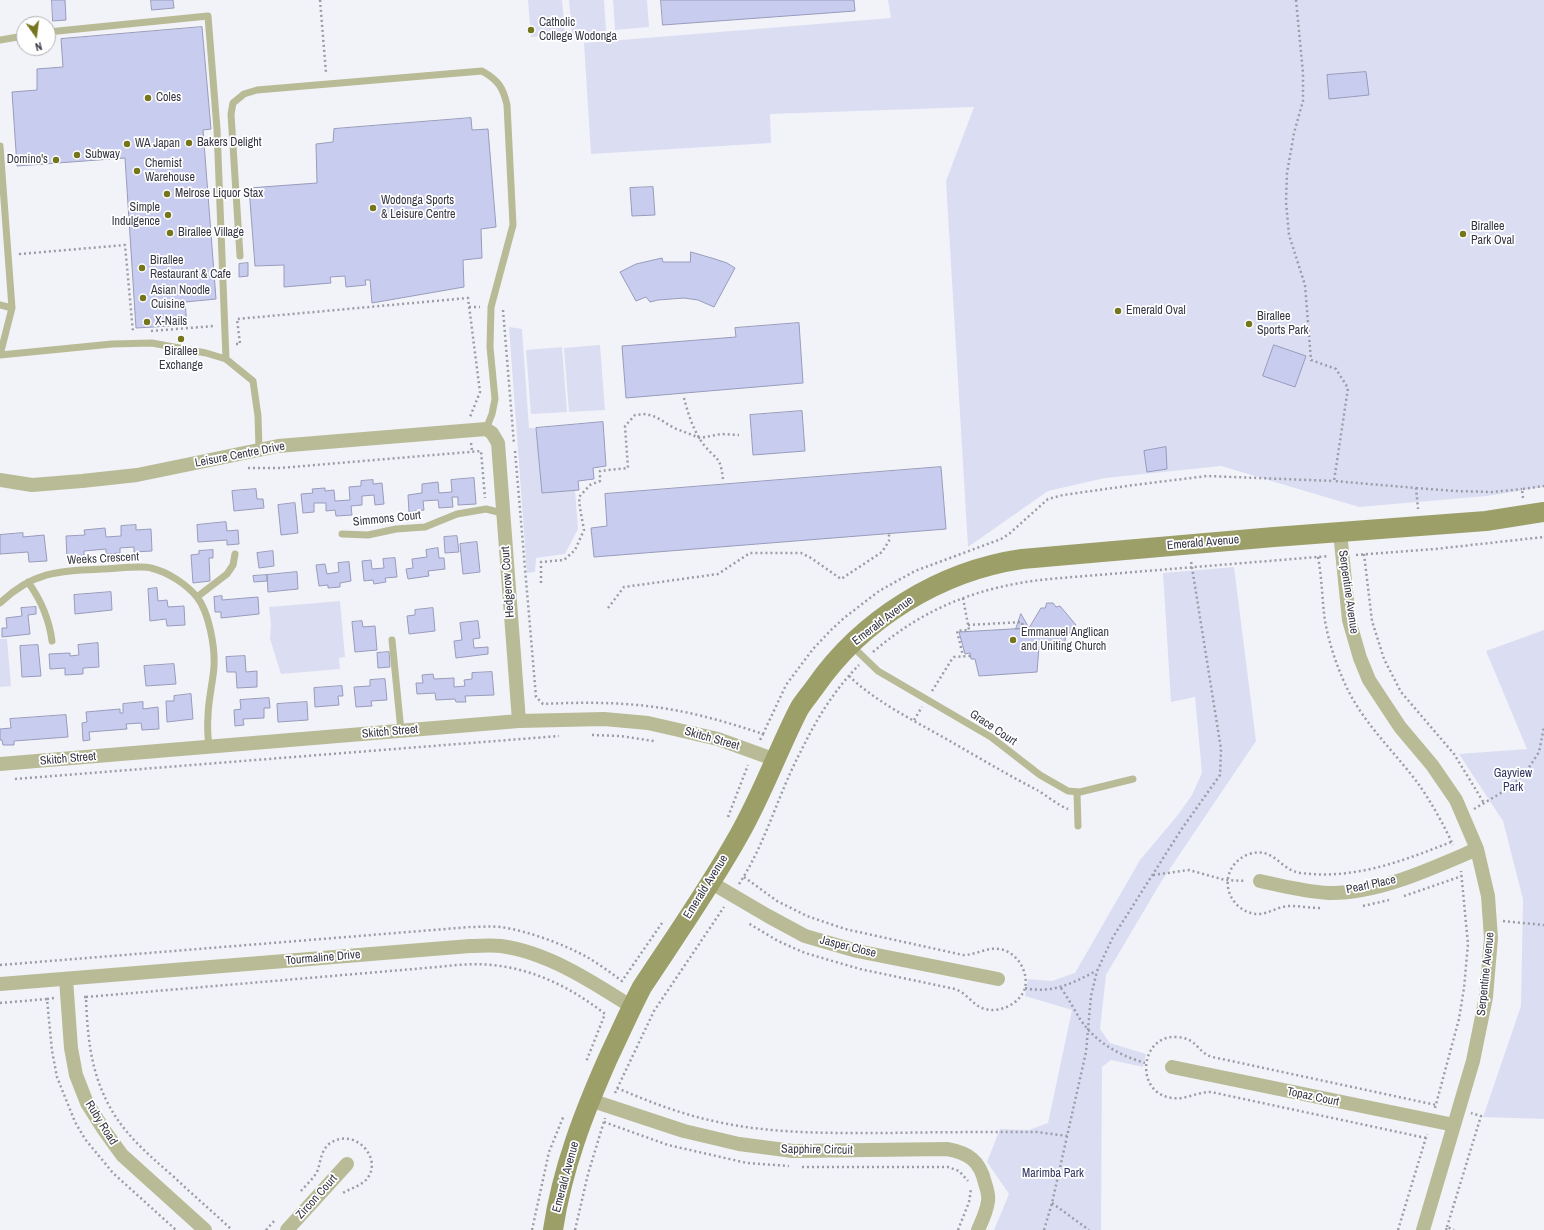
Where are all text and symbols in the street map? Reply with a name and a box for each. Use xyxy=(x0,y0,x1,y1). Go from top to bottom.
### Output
north arrow xyxy=(16,16,56,56)
place label: Catholic College Wodonga xyxy=(539,16,617,44)
marker: Catholic College Wodonga xyxy=(526,25,536,35)
text: N xyxy=(34,39,44,54)
place label: Coles xyxy=(156,91,181,105)
marker: Coles xyxy=(143,93,153,103)
place label: Bakers Delight xyxy=(197,136,262,150)
place label: WA Japan xyxy=(135,137,180,151)
marker: Bakers Delight xyxy=(184,138,194,148)
marker: WA Japan xyxy=(122,139,132,149)
place label: Subway xyxy=(85,148,120,162)
marker: Subway xyxy=(72,150,82,160)
place label: Domino's xyxy=(7,153,48,167)
marker: Domino's xyxy=(51,155,61,165)
place label: Chemist Warehouse xyxy=(145,157,195,185)
marker: Chemist Warehouse xyxy=(132,166,142,176)
place label: Melrose Liquor Stax xyxy=(175,187,263,201)
marker: Melrose Liquor Stax xyxy=(162,189,172,199)
place label: Wodonga Sports & Leisure Centre xyxy=(381,194,455,222)
place label: Simple Indulgence xyxy=(112,201,160,229)
marker: Wodonga Sports & Leisure Centre xyxy=(368,203,378,213)
marker: Simple Indulgence xyxy=(163,210,173,220)
place label: Birallee Park Oval xyxy=(1471,220,1514,248)
place label: Birallee Village xyxy=(178,226,244,240)
marker: Birallee Village xyxy=(165,228,175,238)
marker: Birallee Park Oval xyxy=(1458,229,1468,239)
place label: Birallee Restaurant & Cafe xyxy=(150,254,231,282)
marker: Birallee Restaurant & Cafe xyxy=(137,263,147,273)
place label: Asian Noodle Cuisine xyxy=(151,284,210,312)
marker: Asian Noodle Cuisine xyxy=(138,293,148,303)
place label: Emerald Oval xyxy=(1126,304,1186,318)
marker: Emerald Oval xyxy=(1113,306,1123,316)
place label: Birallee Sports Park xyxy=(1257,310,1308,338)
place label: X-Nails xyxy=(155,315,187,329)
marker: X-Nails xyxy=(142,317,152,327)
marker: Birallee Sports Park xyxy=(1244,319,1254,329)
marker: Birallee Exchange xyxy=(176,334,186,344)
place label: Birallee Exchange xyxy=(159,345,203,373)
street label: Leisure Centre Drive xyxy=(194,439,286,471)
street label: Simmons Court xyxy=(352,508,422,530)
street label: Emerald Avenue xyxy=(1166,533,1240,553)
street label: Hedgerow Court xyxy=(498,546,518,618)
street label: Serpentine Avenue xyxy=(1335,549,1361,635)
street label: Weeks Crescent xyxy=(67,550,139,568)
street label: Emerald Avenue xyxy=(850,593,916,649)
place label: Emmanuel Anglican and Uniting Church xyxy=(1021,626,1109,654)
marker: Emmanuel Anglican and Uniting Church xyxy=(1008,635,1018,645)
street label: Grace Court xyxy=(967,707,1019,749)
street label: Skitch Street xyxy=(361,722,419,742)
street label: Skitch Street xyxy=(683,724,741,754)
street label: Skitch Street xyxy=(39,749,97,769)
park label: Gayview Park xyxy=(1494,767,1532,795)
street label: Emerald Avenue xyxy=(681,852,731,922)
street label: Pearl Place xyxy=(1345,873,1397,897)
street label: Serpentine Avenue xyxy=(1474,931,1498,1017)
street label: Jasper Close xyxy=(818,933,878,961)
street label: Tourmaline Drive xyxy=(285,948,361,968)
street label: Topaz Court xyxy=(1286,1084,1340,1110)
street label: Ruby Road xyxy=(82,1098,120,1148)
street label: Emerald Avenue xyxy=(550,1140,582,1214)
street label: Sapphire Circuit xyxy=(781,1142,853,1158)
park label: Marimba Park xyxy=(1022,1167,1084,1181)
street label: Zircon Court xyxy=(293,1172,341,1222)

